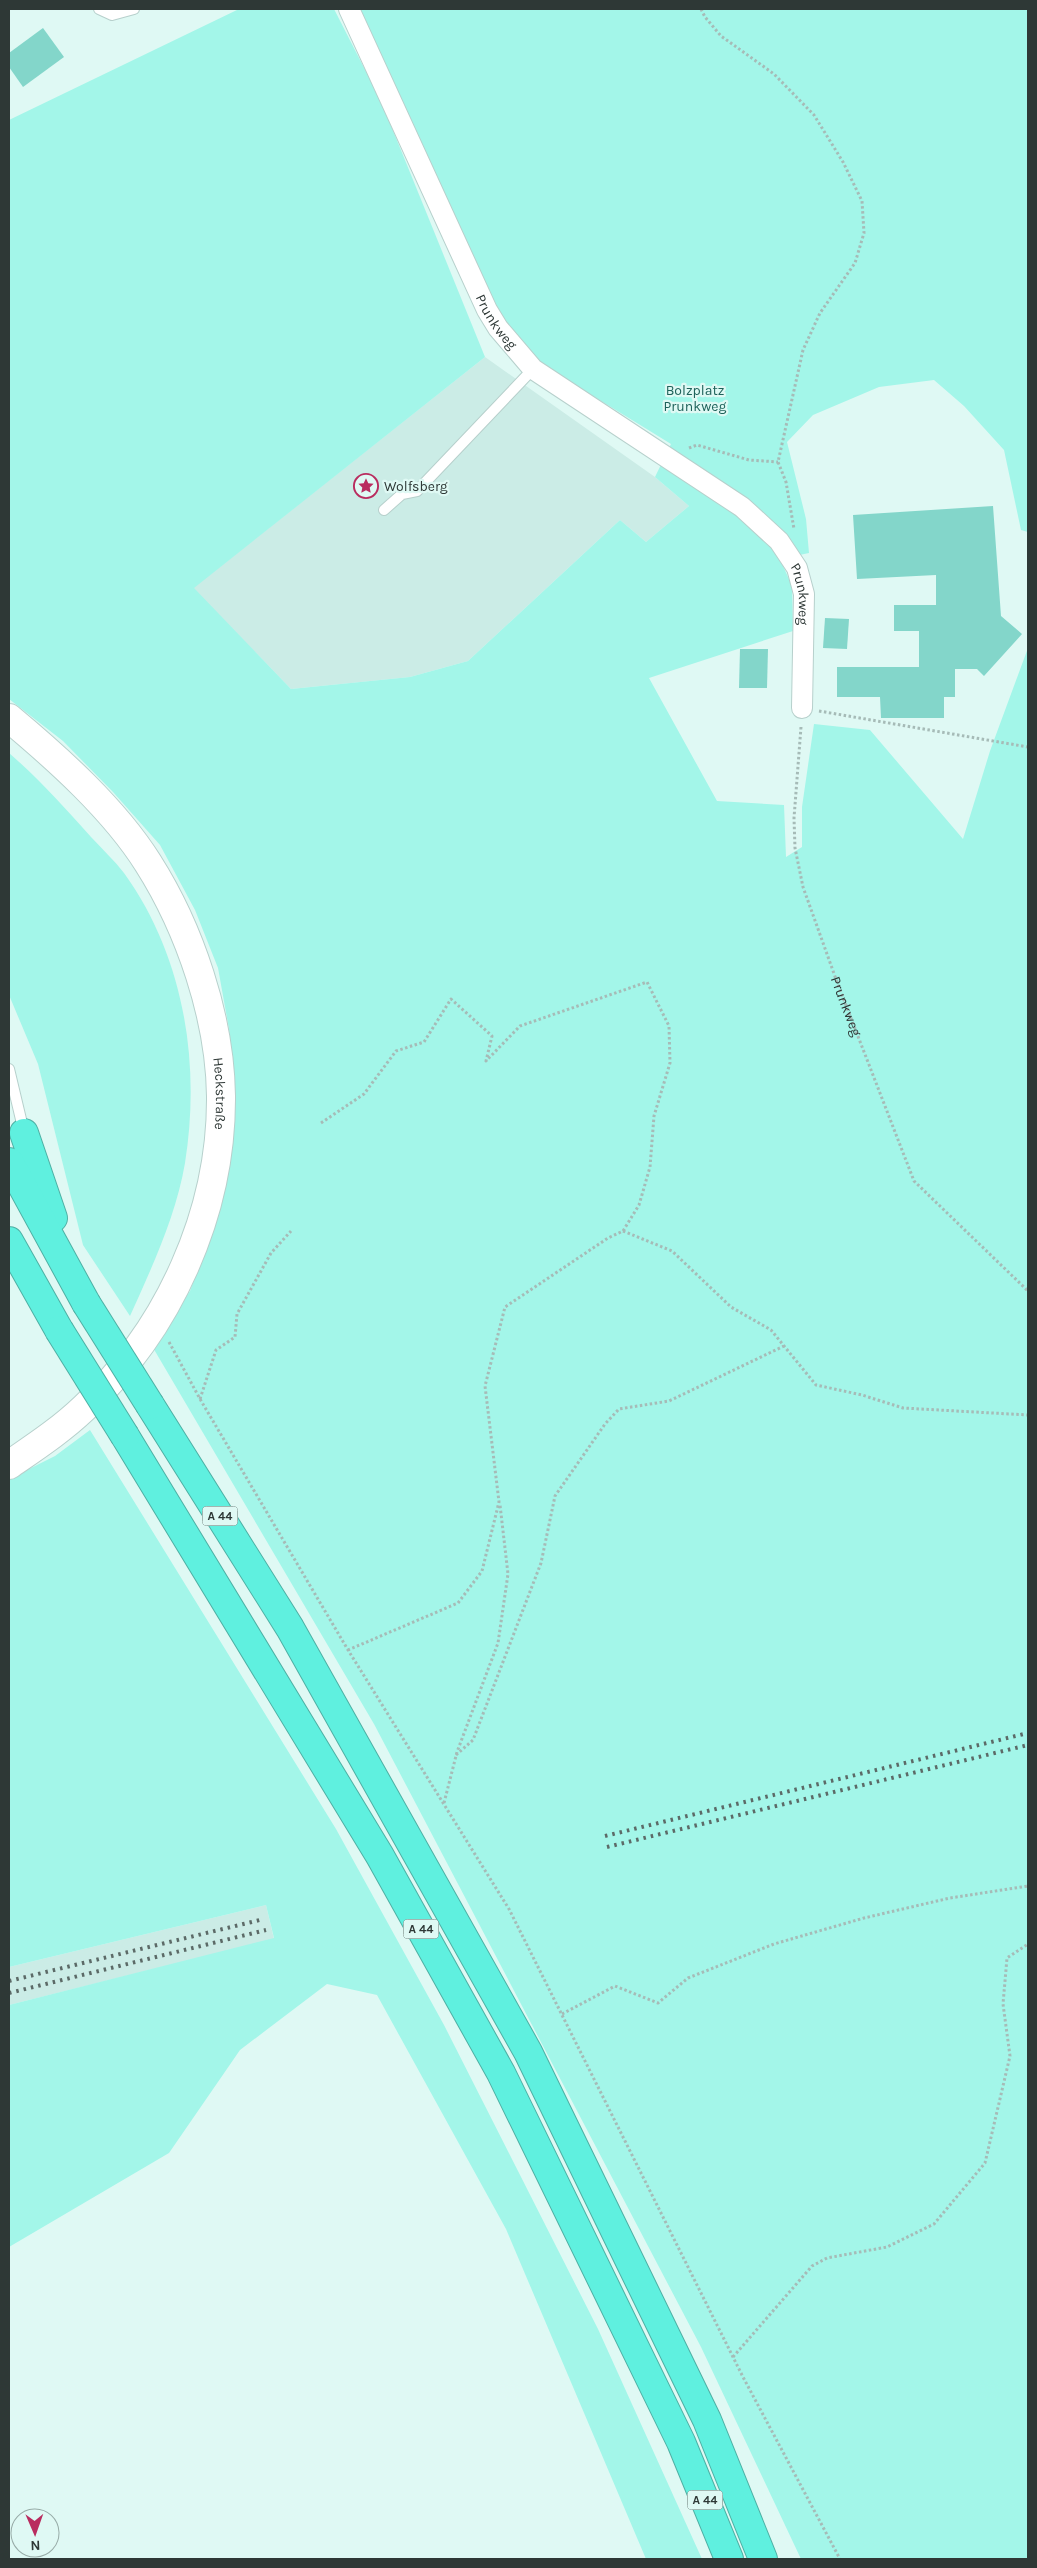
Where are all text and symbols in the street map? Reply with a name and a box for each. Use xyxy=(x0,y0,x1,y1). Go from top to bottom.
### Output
street label: Prunkweg xyxy=(472,291,521,353)
park label: Bolzplatz Prunkweg xyxy=(664,382,727,415)
place icon: Wolfsberg xyxy=(353,473,379,499)
place label: Wolfsberg xyxy=(384,478,448,495)
street label: Prunkweg xyxy=(787,559,813,625)
street label: Prunkweg xyxy=(827,974,866,1039)
street label: Heckstraße xyxy=(210,1056,230,1130)
road number: A 44 xyxy=(202,1506,238,1525)
road number: A 44 xyxy=(404,1920,438,1938)
road number: A 44 xyxy=(688,2490,722,2510)
north arrow xyxy=(10,2508,60,2558)
text: N xyxy=(30,2537,41,2554)

